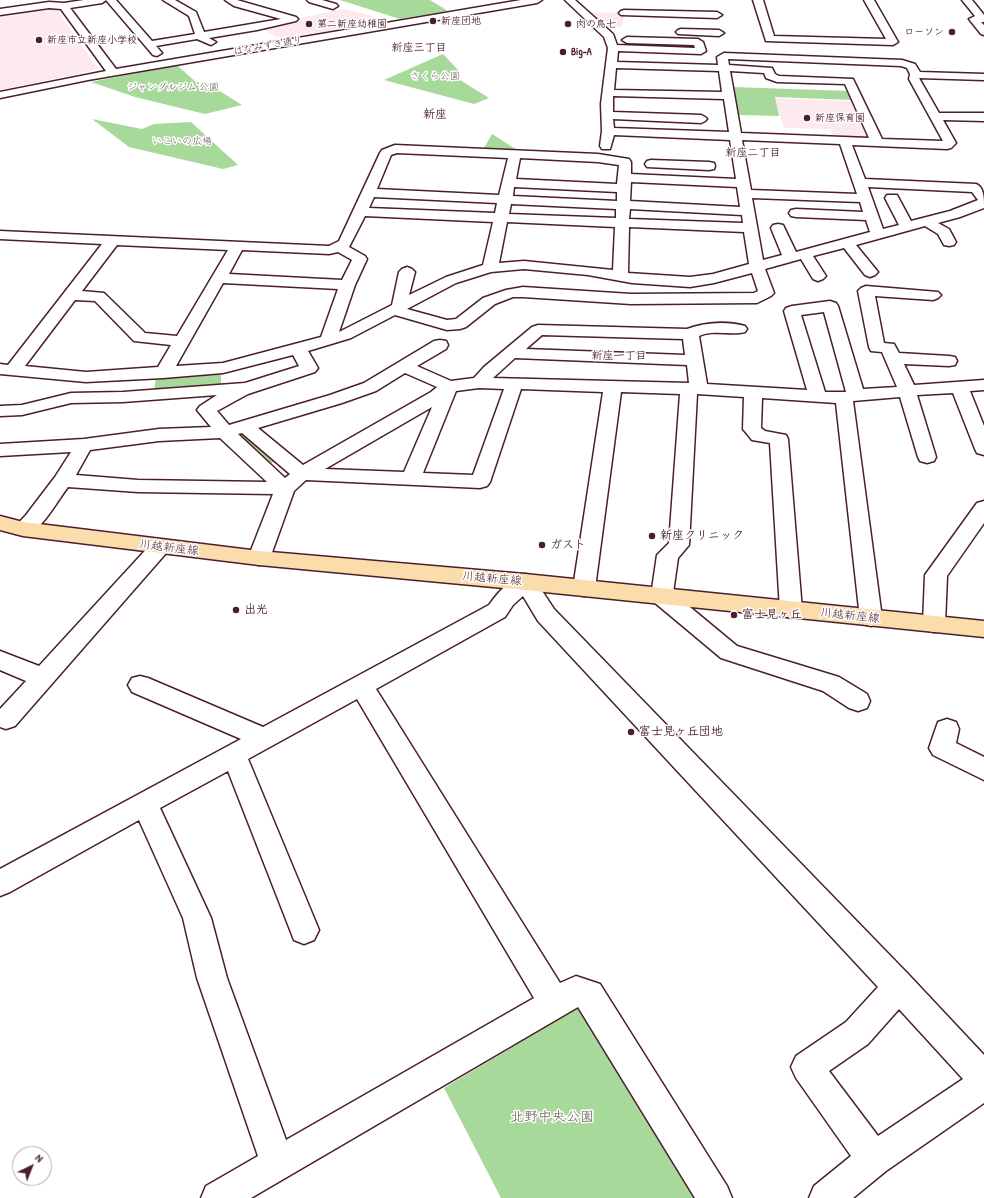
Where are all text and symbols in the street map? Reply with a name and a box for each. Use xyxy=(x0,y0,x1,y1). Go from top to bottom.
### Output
place label: 新座団地 xyxy=(441,15,481,27)
marker: 新座団地 xyxy=(428,16,438,26)
place label: 第二新座幼稚園 xyxy=(317,18,387,30)
place label: 肉の鳥七 xyxy=(576,18,616,30)
marker: 第二新座幼稚園 xyxy=(304,19,314,29)
marker: 肉の鳥七 xyxy=(563,19,573,29)
place label: ローソン xyxy=(904,26,944,38)
marker: ローソン xyxy=(947,27,957,37)
place label: 新座市立新座小学校 xyxy=(47,34,137,46)
street label: はなみずき通り xyxy=(232,34,304,58)
marker: 新座市立新座小学校 xyxy=(34,35,44,45)
district label: 新座三丁目 xyxy=(392,41,446,55)
place label: Big-A xyxy=(571,46,592,58)
marker: Big-A xyxy=(558,47,568,57)
park label: さくら公園 xyxy=(410,70,460,82)
park label: ジャングルジム’公園 xyxy=(127,81,219,93)
district label: 新座 xyxy=(423,108,447,122)
place label: 新座保育園 xyxy=(815,112,865,124)
marker: 新座保育園 xyxy=(802,113,812,123)
park label: いこいの広場 xyxy=(152,135,212,147)
district label: 新座二丁目 xyxy=(726,146,780,160)
district label: 新座一丁目 xyxy=(592,349,646,363)
place label: 新座クリニック xyxy=(660,529,744,543)
marker: 新座クリニック xyxy=(647,531,657,541)
street label: 川越新座線 xyxy=(138,537,200,559)
place label: ガスト xyxy=(550,538,586,552)
marker: ガスト xyxy=(537,540,547,550)
street label: 川越新座線 xyxy=(461,569,523,589)
place label: 出光 xyxy=(244,603,268,617)
marker: 出光 xyxy=(231,605,241,615)
street label: 川越新座線 xyxy=(819,606,881,626)
place label: 富士見ヶ丘 xyxy=(742,608,802,622)
marker: 富士見ヶ丘 xyxy=(729,610,739,620)
place label: 富士見ヶ丘団地 xyxy=(639,725,723,739)
marker: 富士見ヶ丘団地 xyxy=(626,727,636,737)
park label: 北野中央公園 xyxy=(510,1109,594,1125)
north arrow xyxy=(12,1146,52,1186)
text: N xyxy=(33,1151,46,1165)

